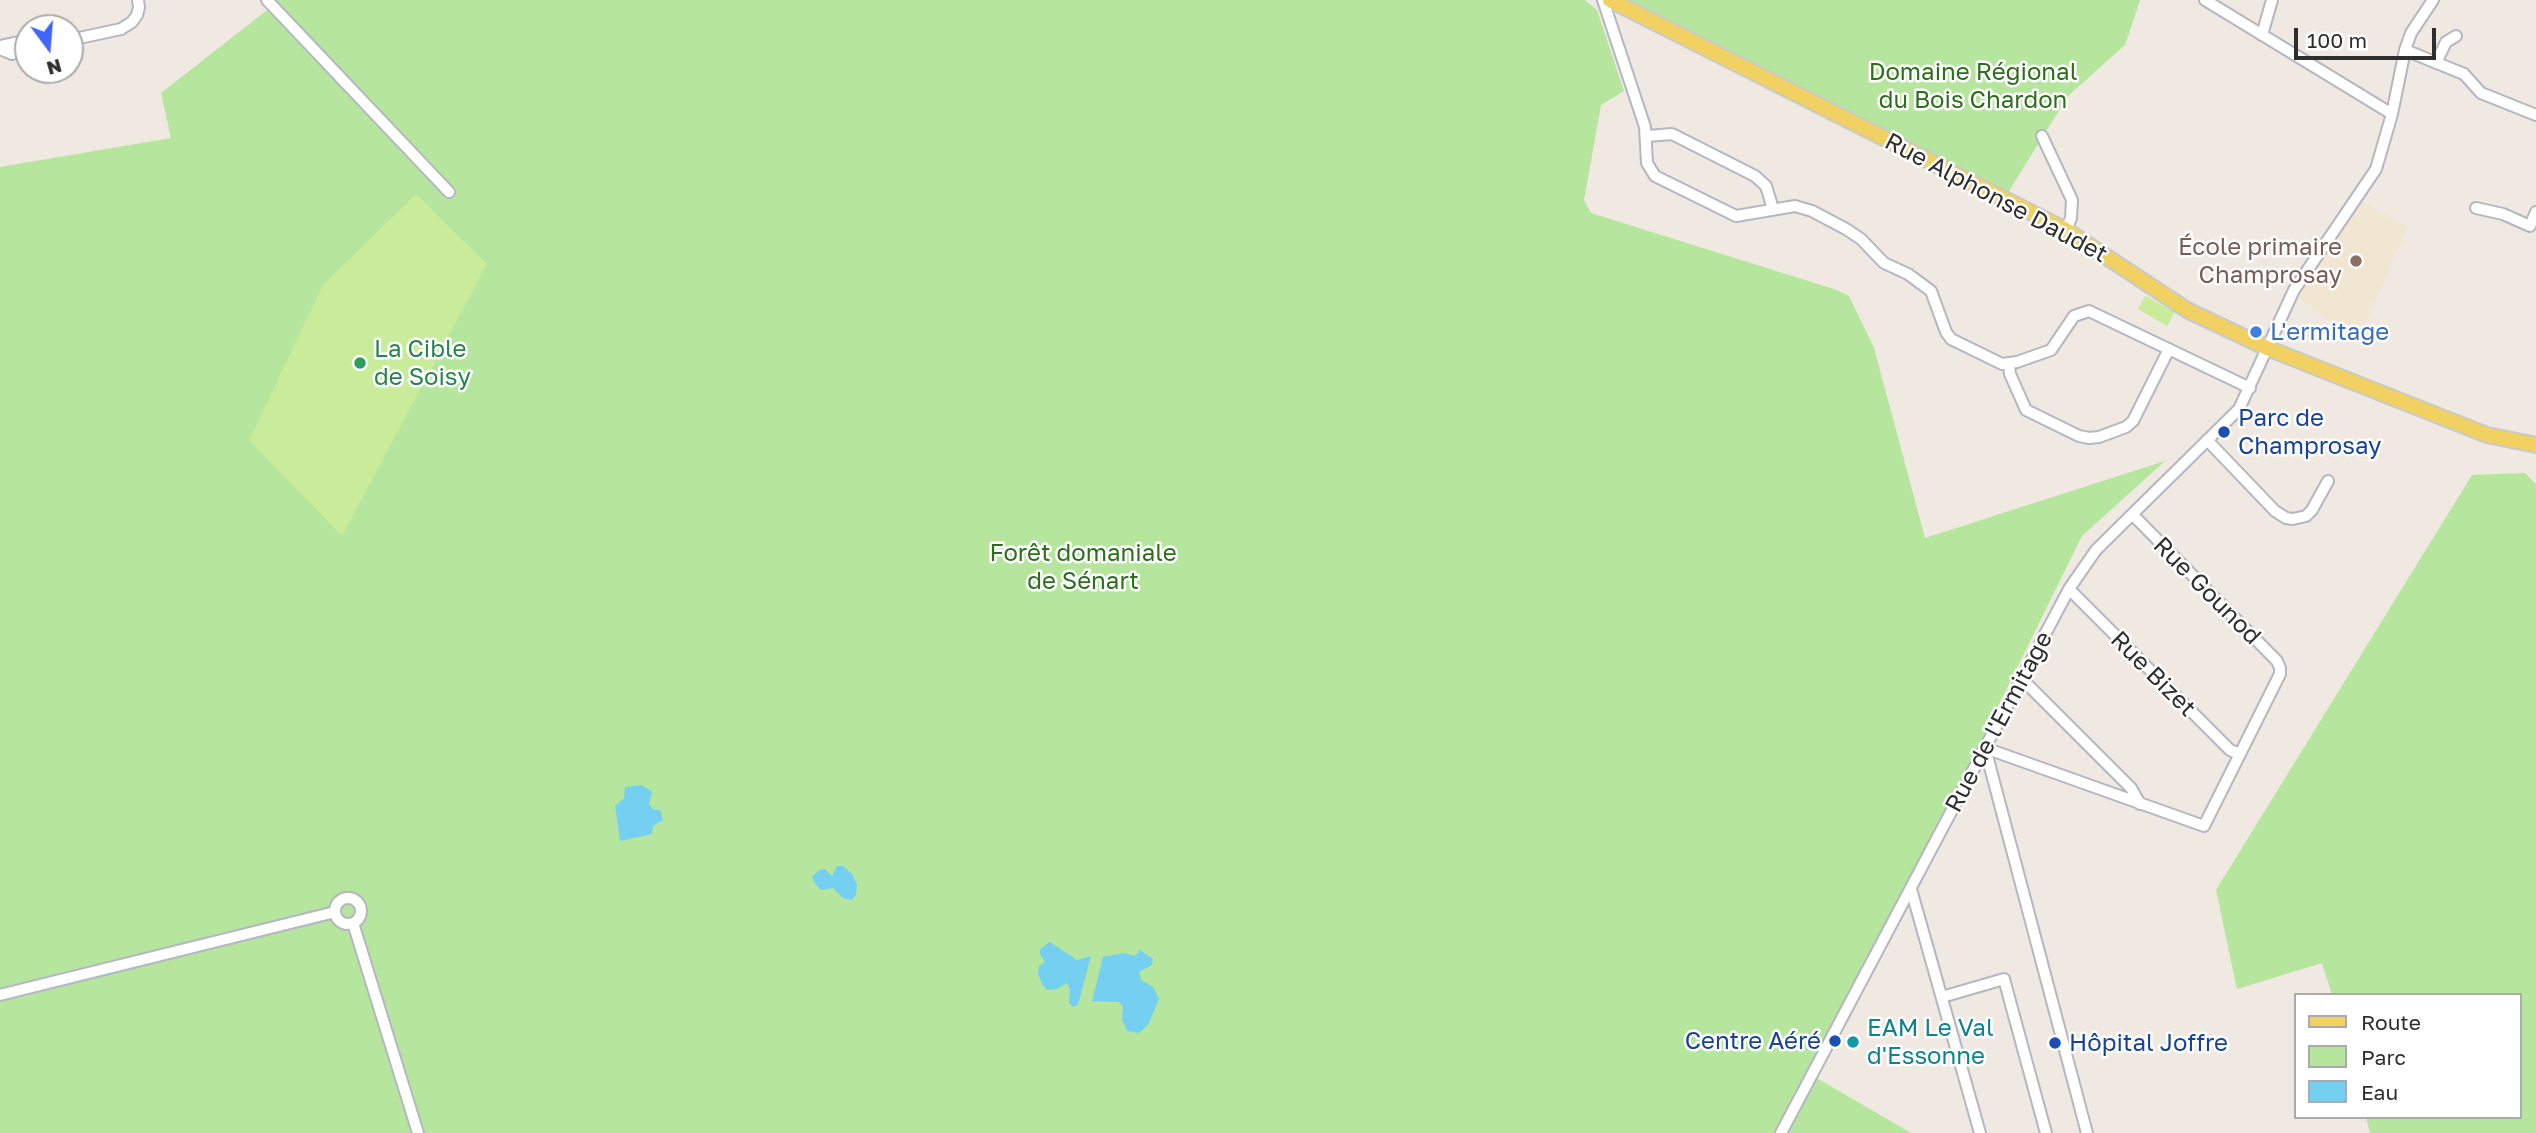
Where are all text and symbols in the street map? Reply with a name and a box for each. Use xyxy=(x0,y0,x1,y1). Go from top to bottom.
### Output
north arrow xyxy=(14,14,84,84)
scale bar xyxy=(2298,14,2440,58)
text: 100 m xyxy=(2307,27,2367,53)
text: N xyxy=(44,55,64,81)
park label: Domaine Régional du Bois Chardon xyxy=(1869,58,2077,114)
street label: Rue Alphonse Daudet xyxy=(1880,127,2112,269)
place label: École primaire Champrosay xyxy=(2178,233,2342,289)
marker: École primaire Champrosay xyxy=(2348,253,2364,269)
place label: L'ermitage xyxy=(2270,318,2389,346)
marker: L'ermitage xyxy=(2248,324,2264,340)
place label: La Cible de Soisy xyxy=(374,335,471,391)
marker: La Cible de Soisy xyxy=(352,355,368,371)
place label: Parc de Champrosay xyxy=(2238,404,2381,460)
marker: Parc de Champrosay xyxy=(2216,424,2232,440)
street label: Rue Gounod xyxy=(2147,531,2267,651)
park label: Forêt domaniale de Sénart xyxy=(989,539,1177,595)
street label: Rue Bizet xyxy=(2104,625,2202,723)
street label: Rue de l'Ermitage xyxy=(1939,627,2059,817)
legend xyxy=(2294,993,2522,1119)
text: Route xyxy=(2361,1009,2421,1035)
place label: EAM Le Val d'Essonne xyxy=(1867,1014,1994,1070)
place label: Centre Aéré xyxy=(1685,1027,1821,1055)
place label: Hôpital Joffre xyxy=(2069,1029,2228,1057)
marker: Centre Aéré xyxy=(1827,1033,1843,1049)
marker: EAM Le Val d'Essonne xyxy=(1845,1034,1861,1050)
marker: Hôpital Joffre xyxy=(2047,1035,2063,1051)
text: Parc xyxy=(2361,1044,2406,1070)
text: Eau xyxy=(2361,1079,2398,1105)

